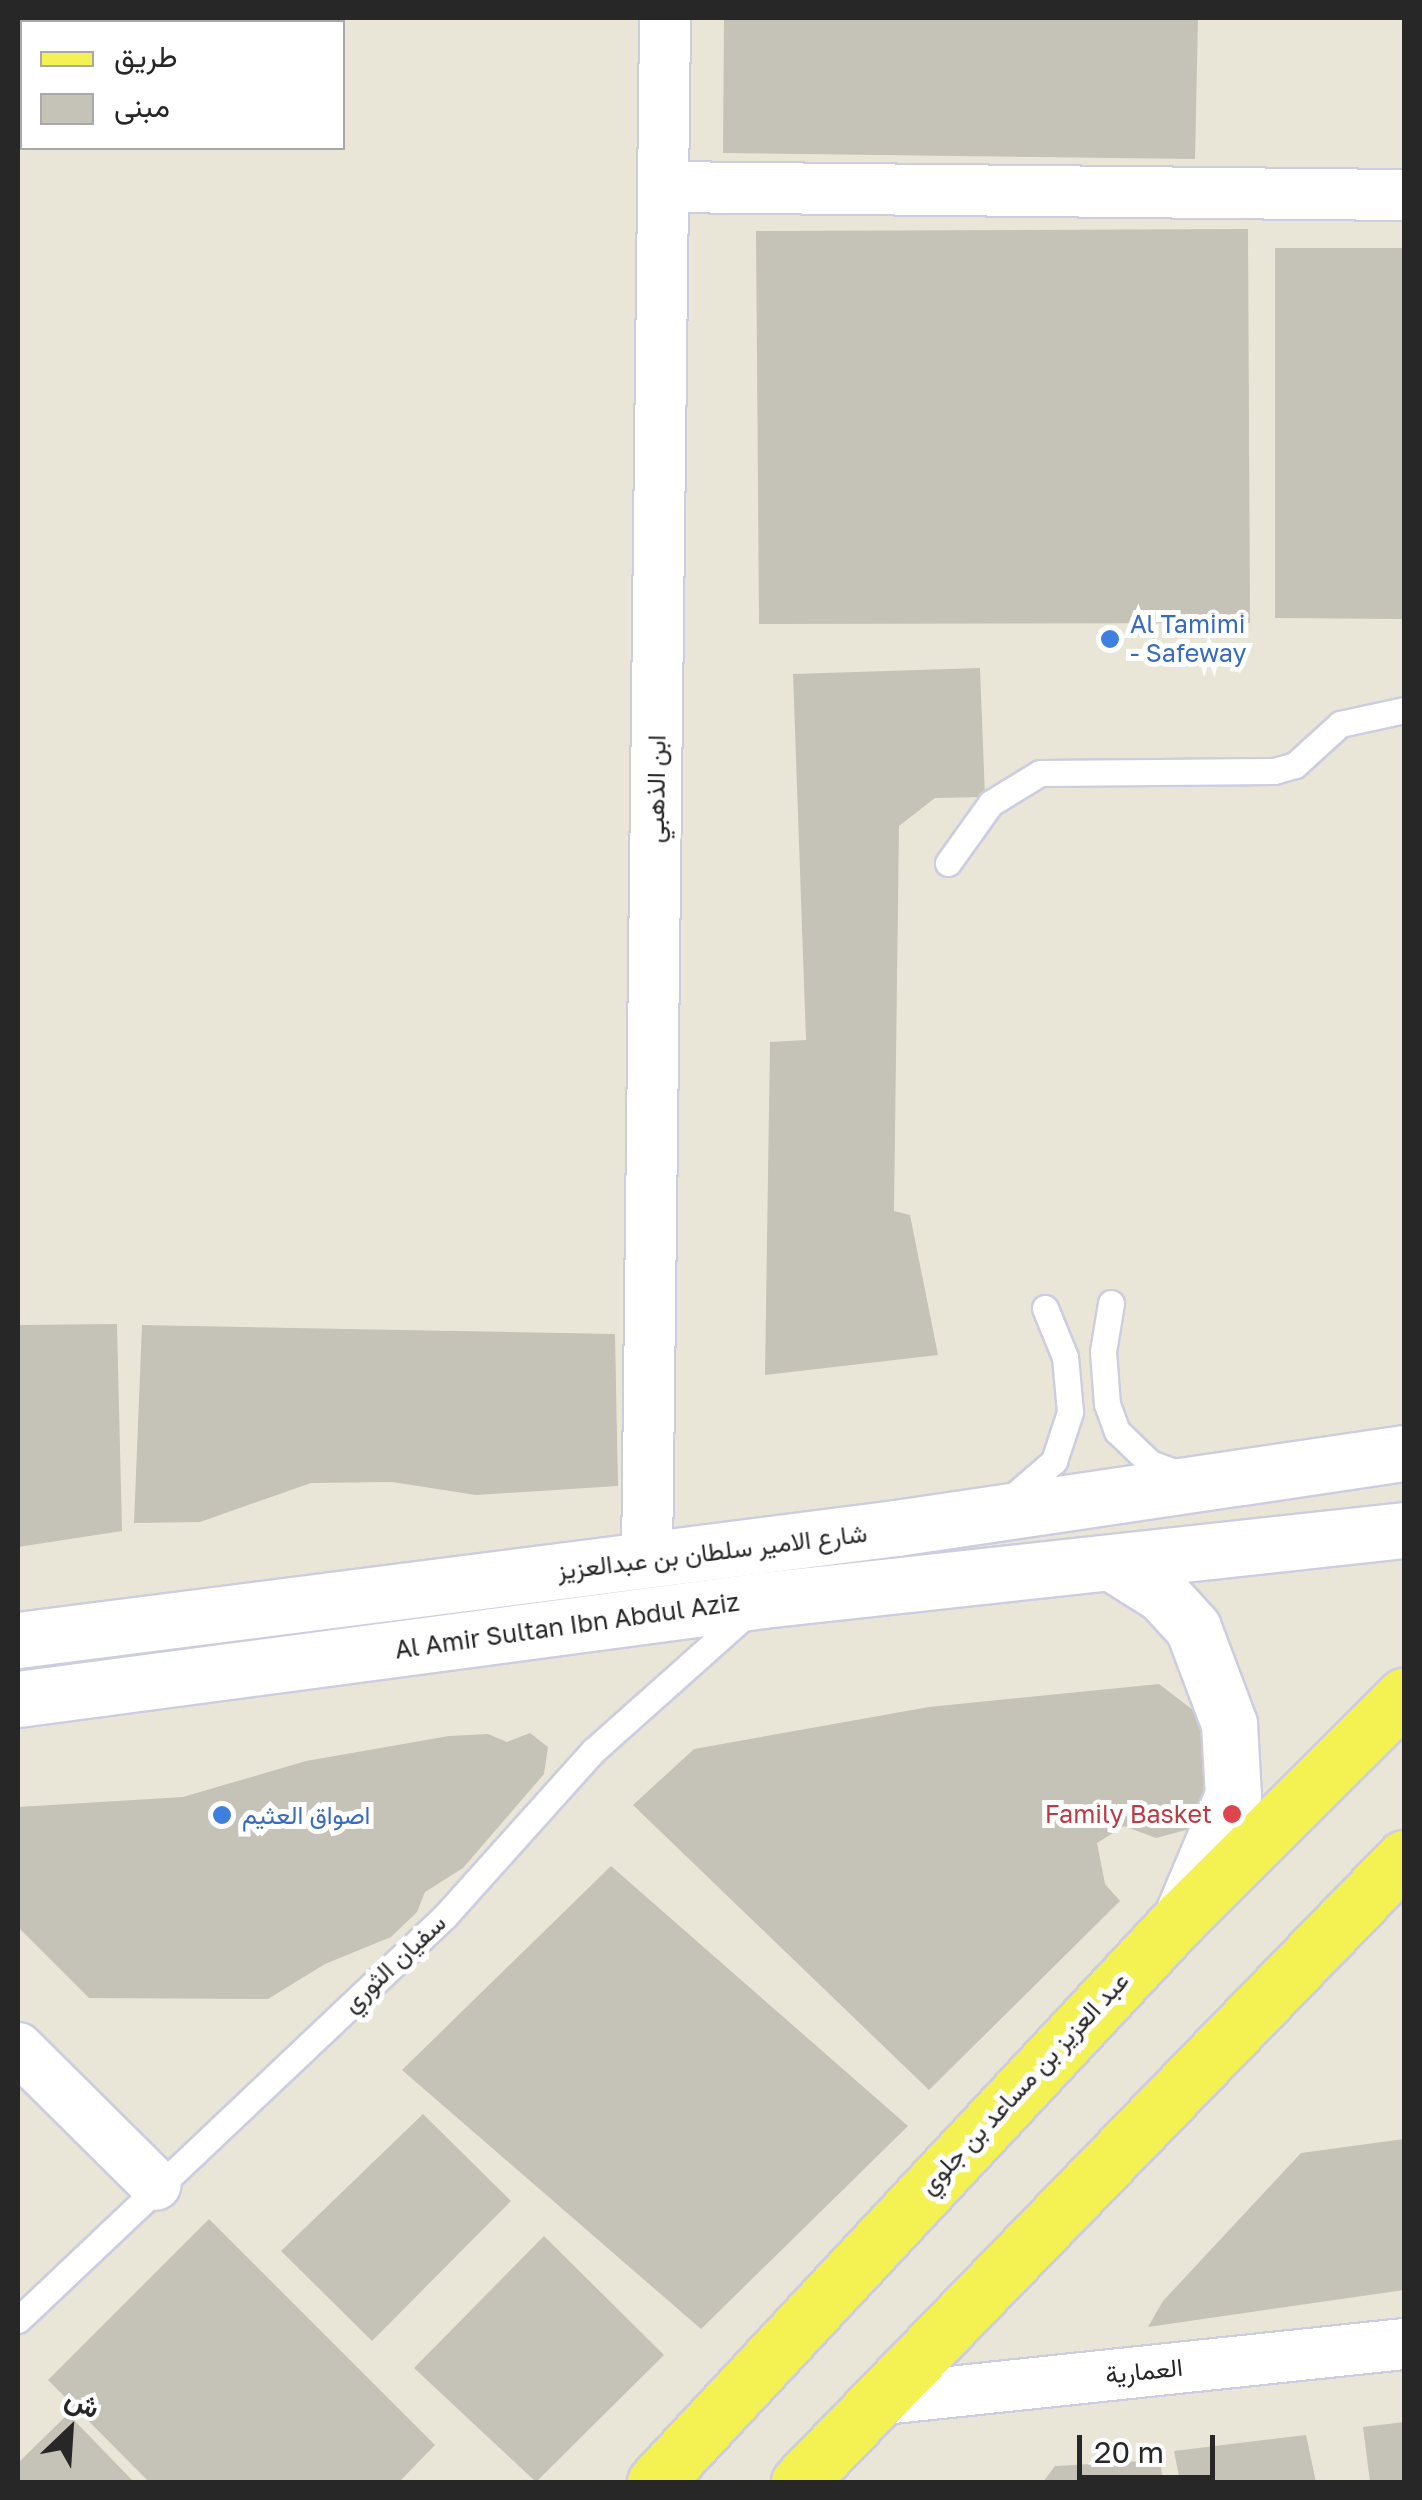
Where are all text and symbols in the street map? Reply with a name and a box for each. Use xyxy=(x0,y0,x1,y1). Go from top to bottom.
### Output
legend xyxy=(20,20,345,150)
text: طريق xyxy=(114,38,178,74)
text: مبنى xyxy=(114,88,170,124)
place label: Al Tamimi - Safeway xyxy=(1130,610,1246,669)
marker: Al Tamimi - Safeway xyxy=(1099,628,1121,650)
street label: ابن الذهبي xyxy=(640,735,672,843)
street label: شارع الامير سلطان بن عبدالعزيز xyxy=(555,1518,869,1586)
street label: Al Amir Sultan Ibn Abdul Aziz xyxy=(393,1587,741,1665)
place label: Family Basket xyxy=(1045,1799,1212,1829)
place label: اصواق العثيم xyxy=(242,1800,370,1830)
marker: Family Basket xyxy=(1221,1803,1243,1825)
marker: اصواق العثيم xyxy=(211,1804,233,1826)
street label: سفيان الثوري xyxy=(336,1908,452,2018)
street label: عبد العزيز بن مساعد بن جلوي xyxy=(913,1966,1135,2200)
street label: العمارية xyxy=(1104,2352,1184,2390)
north arrow xyxy=(20,2380,120,2480)
text: ش xyxy=(61,2380,105,2424)
scale bar xyxy=(1082,2415,1220,2477)
text: 20 m xyxy=(1094,2434,1164,2470)

